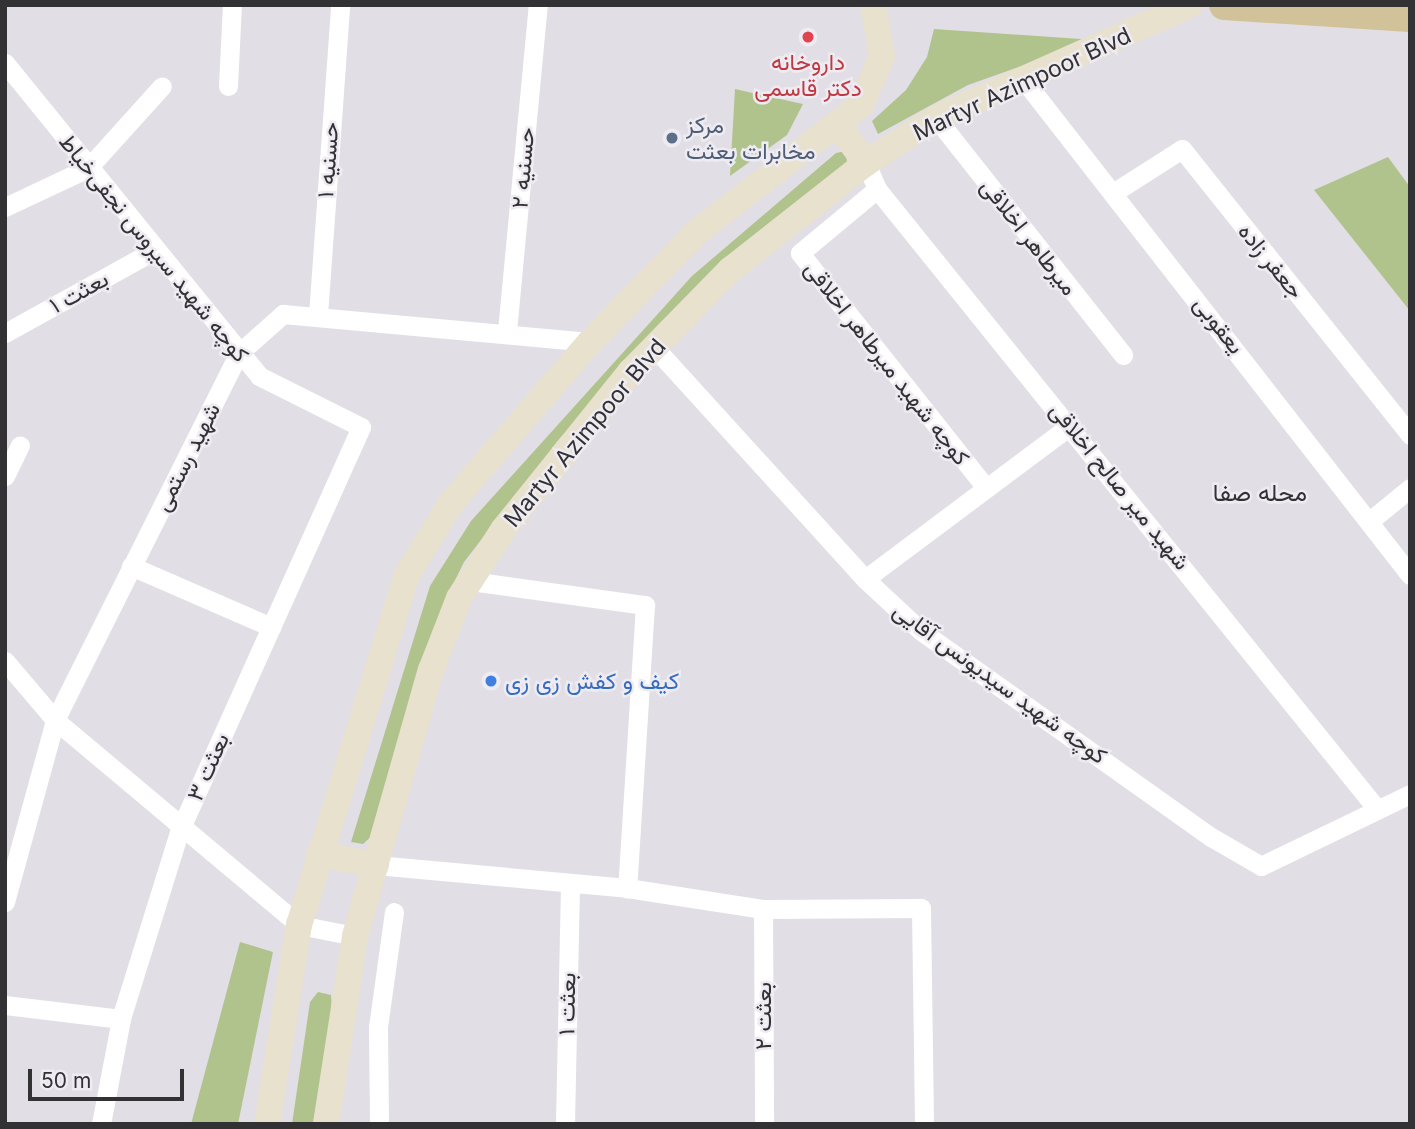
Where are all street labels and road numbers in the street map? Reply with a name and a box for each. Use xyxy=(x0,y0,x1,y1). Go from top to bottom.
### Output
street label: Martyr Azimpoor Blvd xyxy=(909,21,1135,147)
street label: حسنیه ۱ xyxy=(312,121,344,199)
street label: حسنیه ۲ xyxy=(506,126,540,210)
street label: کوچه شهید سیروس نجفی‌خیاط xyxy=(53,128,255,368)
street label: میرطاهر اخلاقی xyxy=(975,173,1083,301)
street label: جعفر زاده xyxy=(1232,218,1310,304)
street label: کوچه شهید میرطاهر اخلاقی xyxy=(799,255,975,471)
street label: بعثت ۱ xyxy=(45,265,113,319)
street label: یعقوبی xyxy=(1188,291,1250,359)
street label: Martyr Azimpoor Blvd xyxy=(498,333,672,533)
street label: شهید میر صالح اخلاقی xyxy=(1044,397,1196,575)
street label: شهید رستمی xyxy=(148,398,226,516)
street label: کوچه شهید سیدیونس آقایی xyxy=(888,596,1112,770)
street label: بعثت ۳ xyxy=(181,729,235,805)
street label: بعثت ۱ xyxy=(553,972,581,1036)
street label: بعثت ۲ xyxy=(749,982,777,1050)

